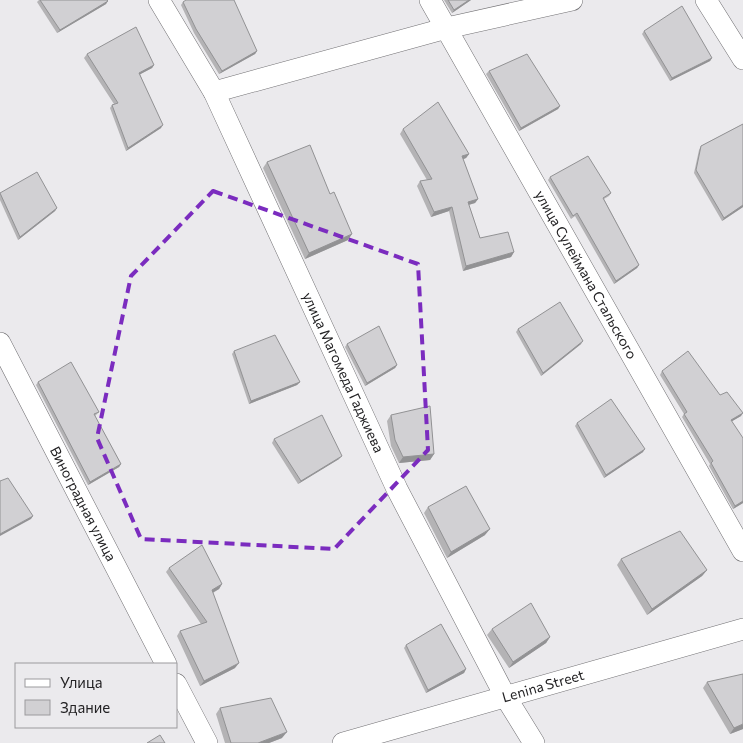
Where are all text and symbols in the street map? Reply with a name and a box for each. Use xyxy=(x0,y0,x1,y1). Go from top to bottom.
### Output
street label: улица Сулеймана Стальского xyxy=(532,187,641,362)
street label: улица Магомеда Гаджиева xyxy=(299,289,388,455)
street label: Виноградная улица xyxy=(47,443,120,564)
legend xyxy=(15,663,178,728)
street label: Lenina Street xyxy=(500,666,586,705)
text: Улица xyxy=(60,673,102,691)
text: Здание xyxy=(60,698,110,716)

